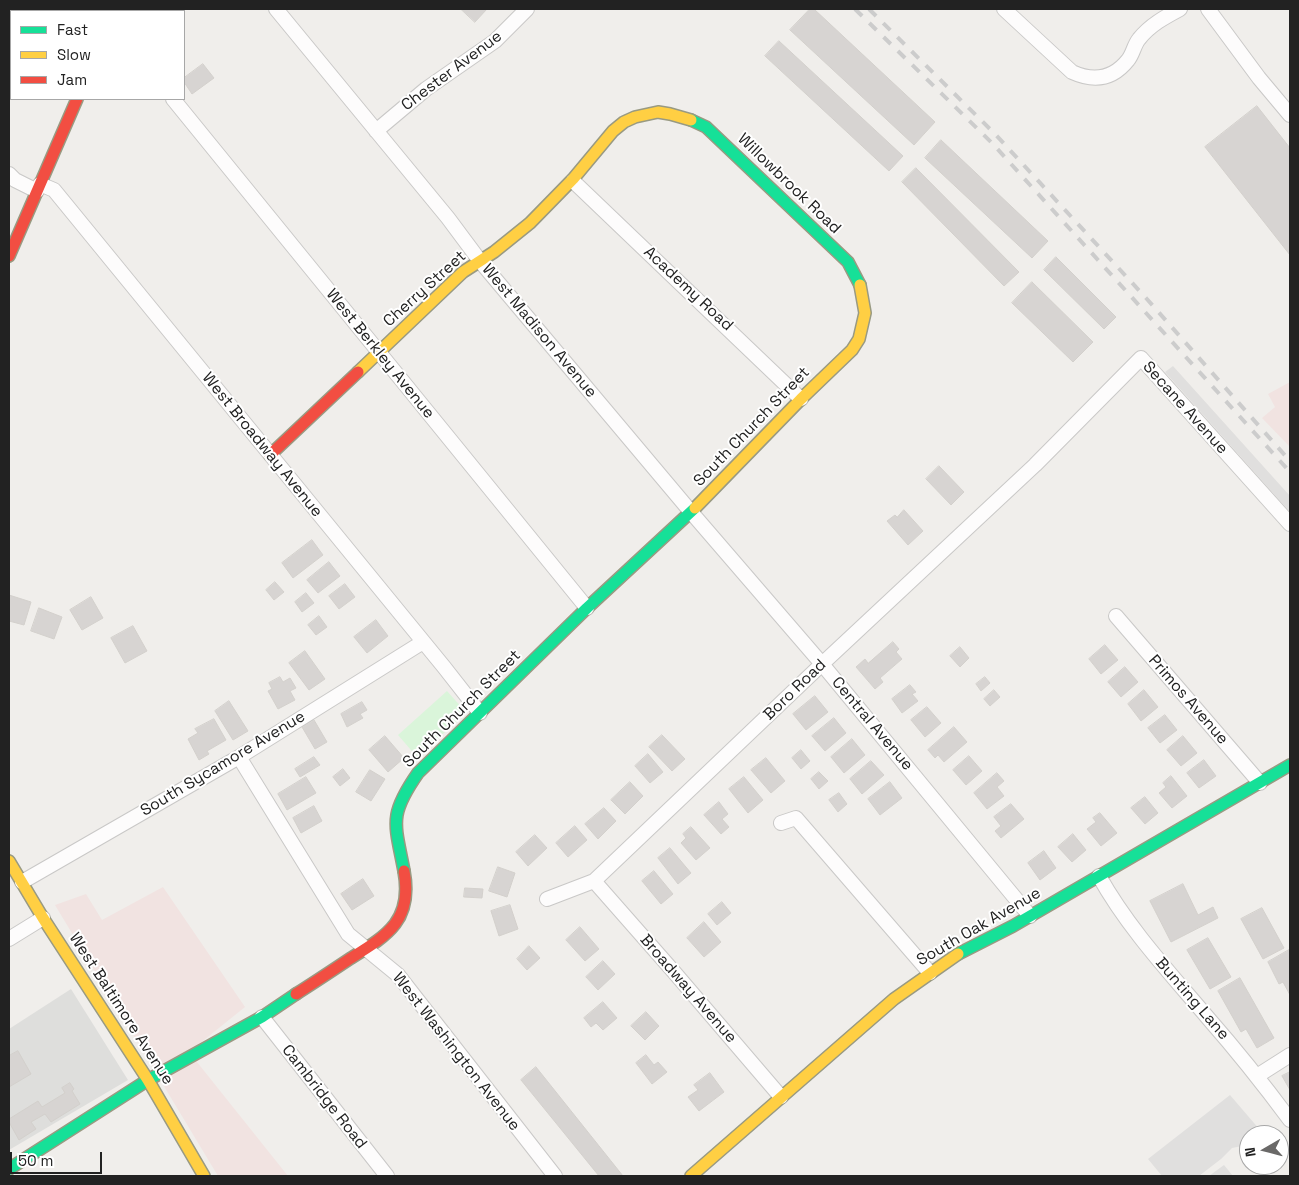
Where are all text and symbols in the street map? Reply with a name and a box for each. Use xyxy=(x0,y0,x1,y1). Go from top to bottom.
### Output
legend xyxy=(10,10,185,100)
text: Fast xyxy=(57,20,88,39)
street label: Chester Avenue xyxy=(398,27,506,115)
text: Slow xyxy=(57,45,91,64)
text: Jam xyxy=(57,70,87,89)
street label: Willowbrook Road xyxy=(733,130,845,238)
street label: Academy Road xyxy=(639,243,737,335)
street label: Cherry Street xyxy=(380,247,470,331)
street label: West Madison Avenue xyxy=(477,260,601,402)
street label: West Berkley Avenue xyxy=(322,285,438,423)
street label: Secane Avenue xyxy=(1138,358,1232,458)
street label: South Church Street xyxy=(690,363,814,491)
street label: West Broadway Avenue xyxy=(198,369,326,521)
street label: South Church Street xyxy=(399,646,525,772)
street label: Primos Avenue xyxy=(1144,651,1232,749)
street label: Boro Road xyxy=(760,655,830,725)
street label: Central Avenue xyxy=(827,673,917,775)
street label: South Sycamore Avenue xyxy=(137,707,309,821)
street label: South Oak Avenue xyxy=(914,884,1044,970)
street label: West Baltimore Avenue xyxy=(65,929,177,1089)
street label: Broadway Avenue xyxy=(636,931,740,1047)
street label: Bunting Lane xyxy=(1151,954,1233,1044)
street label: West Washington Avenue xyxy=(388,969,524,1135)
street label: Cambridge Road xyxy=(277,1041,371,1153)
north arrow xyxy=(1239,1125,1289,1175)
scale bar xyxy=(12,1142,105,1174)
text: N xyxy=(1241,1146,1260,1158)
text: 50 m xyxy=(18,1151,53,1170)

